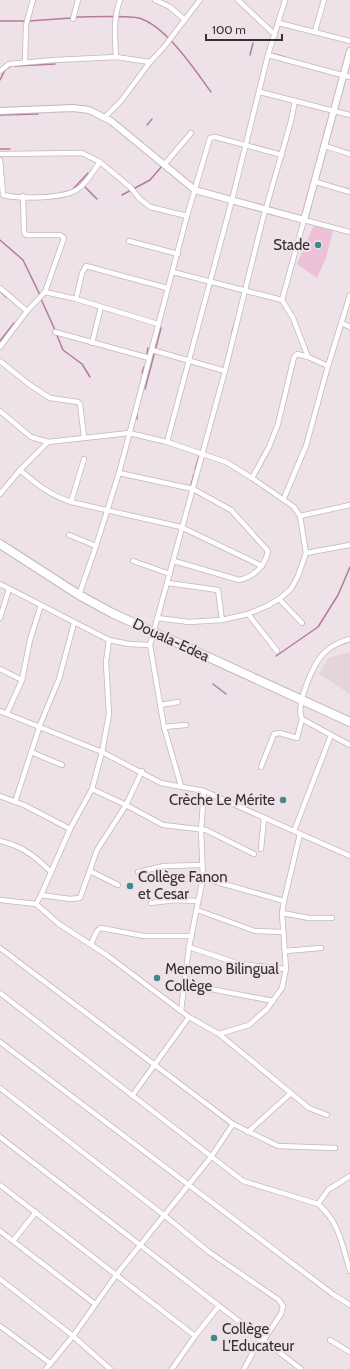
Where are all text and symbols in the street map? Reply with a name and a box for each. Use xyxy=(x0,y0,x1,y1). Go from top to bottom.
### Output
scale bar xyxy=(206,16,282,42)
text: 100 m xyxy=(212,22,246,37)
place label: Stade xyxy=(273,236,310,254)
marker: Stade xyxy=(313,240,323,250)
street label: Douala-Edea xyxy=(130,614,213,666)
place label: Crèche Le Mérite xyxy=(169,791,275,809)
marker: Crèche Le Mérite xyxy=(278,795,288,805)
place label: Collège Fanon et Cesar xyxy=(138,868,228,903)
marker: Collège Fanon et Cesar xyxy=(125,881,135,891)
place label: Menemo Bilingual Collège xyxy=(165,960,279,995)
marker: Menemo Bilingual Collège xyxy=(152,973,162,983)
place label: Collège L'Educateur xyxy=(222,1320,294,1355)
marker: Collège L'Educateur xyxy=(209,1333,219,1343)

